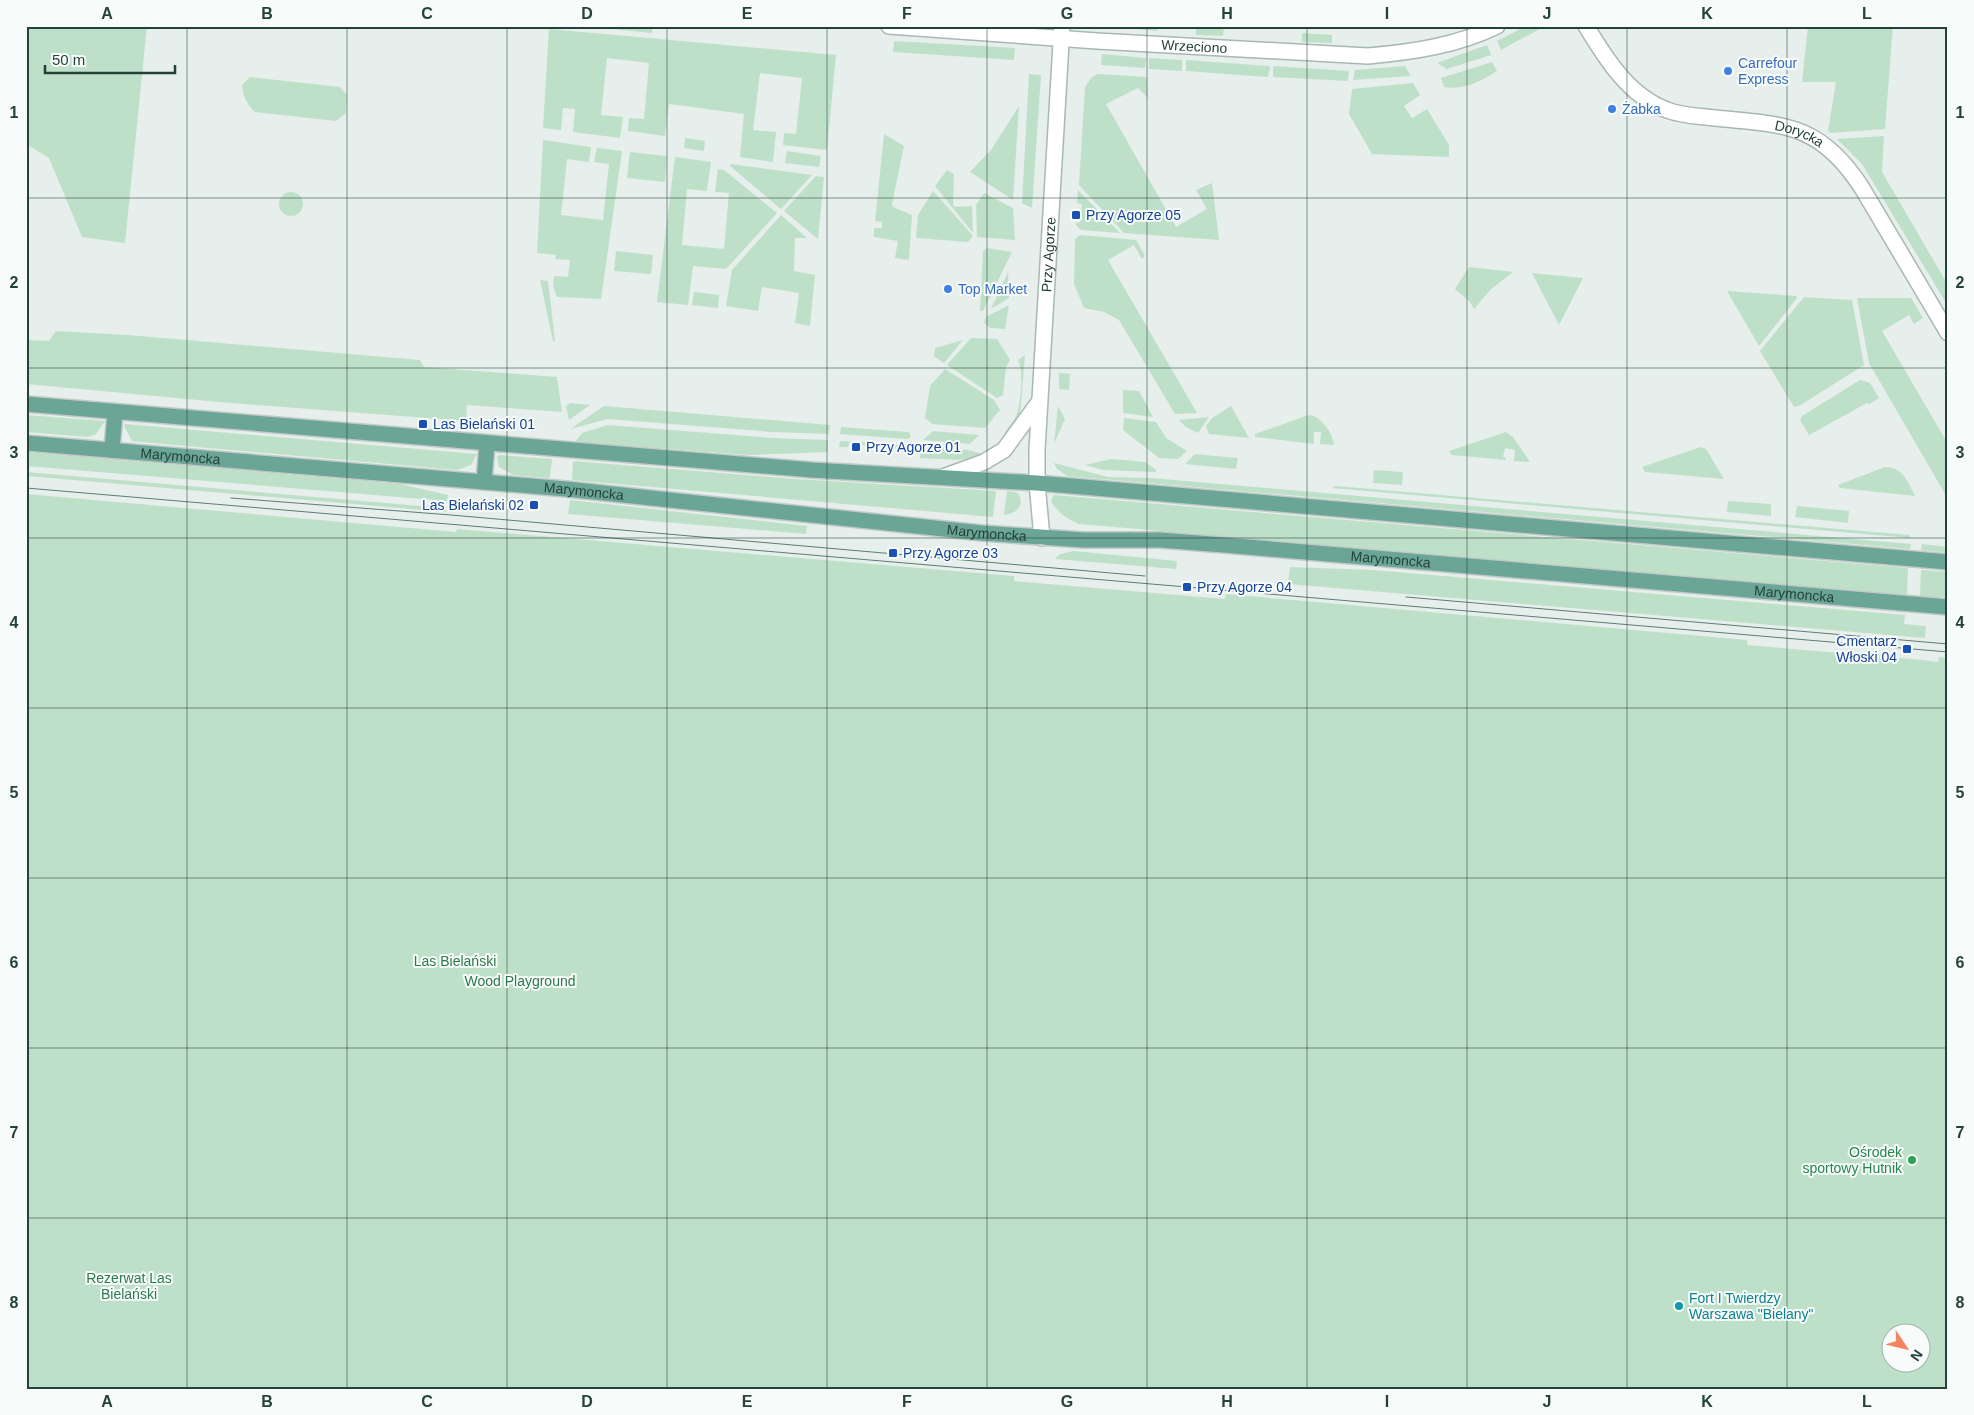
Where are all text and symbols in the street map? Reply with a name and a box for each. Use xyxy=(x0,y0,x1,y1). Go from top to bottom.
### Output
text: A xyxy=(101,5,113,22)
text: B xyxy=(261,5,273,22)
text: C xyxy=(421,5,433,22)
text: D xyxy=(581,5,593,22)
text: E xyxy=(742,5,753,22)
text: F xyxy=(902,5,912,22)
text: G xyxy=(1061,5,1073,22)
text: H xyxy=(1221,5,1233,22)
text: I xyxy=(1385,5,1389,22)
text: J xyxy=(1543,5,1551,22)
text: K xyxy=(1701,5,1713,22)
text: L xyxy=(1862,5,1872,22)
street label: Wrzeciono xyxy=(1161,37,1228,56)
scale bar xyxy=(45,42,175,74)
text: 50 m xyxy=(52,51,85,68)
place label: Carrefour Express xyxy=(1738,55,1797,87)
marker: Carrefour Express xyxy=(1722,65,1734,77)
place label: Żabka xyxy=(1622,100,1661,117)
marker: Żabka xyxy=(1606,103,1618,115)
text: 1 xyxy=(10,104,19,121)
text: 1 xyxy=(1956,104,1965,121)
street label: Dorycka xyxy=(1773,117,1827,150)
place label: Przy Agorze 05 xyxy=(1086,207,1181,223)
marker: Przy Agorze 05 xyxy=(1070,209,1082,221)
street label: Przy Agorze xyxy=(1038,216,1059,293)
text: 2 xyxy=(10,274,19,291)
text: 2 xyxy=(1956,274,1965,291)
place label: Top Market xyxy=(958,281,1027,297)
marker: Top Market xyxy=(942,283,954,295)
place label: Las Bielański 01 xyxy=(433,416,535,432)
marker: Las Bielański 01 xyxy=(417,418,429,430)
place label: Przy Agorze 01 xyxy=(866,439,961,455)
marker: Przy Agorze 01 xyxy=(850,441,862,453)
text: 3 xyxy=(10,444,19,461)
text: 3 xyxy=(1956,444,1965,461)
street label: Marymoncka xyxy=(140,445,221,468)
street label: Marymoncka xyxy=(543,479,625,503)
place label: Las Bielański 02 xyxy=(422,497,524,513)
marker: Las Bielański 02 xyxy=(528,499,540,511)
street label: Marymoncka xyxy=(946,521,1027,544)
place label: Przy Agorze 03 xyxy=(903,545,998,561)
marker: Przy Agorze 03 xyxy=(887,547,899,559)
street label: Marymoncka xyxy=(1350,548,1432,571)
place label: Przy Agorze 04 xyxy=(1197,579,1292,595)
marker: Przy Agorze 04 xyxy=(1181,581,1193,593)
street label: Marymoncka xyxy=(1754,582,1835,605)
text: 4 xyxy=(10,614,19,631)
text: 4 xyxy=(1956,614,1965,631)
place label: Cmentarz Włoski 04 xyxy=(1836,633,1897,665)
marker: Cmentarz Włoski 04 xyxy=(1901,643,1913,655)
text: 5 xyxy=(10,784,19,801)
text: 5 xyxy=(1956,784,1965,801)
park label: Las Bielański xyxy=(414,953,496,969)
text: 6 xyxy=(10,954,19,971)
text: 6 xyxy=(1956,954,1965,971)
park label: Wood Playground xyxy=(464,973,576,989)
text: 7 xyxy=(10,1124,19,1141)
text: 7 xyxy=(1956,1124,1965,1141)
place label: Ośrodek sportowy Hutnik xyxy=(1802,1144,1903,1176)
marker: Ośrodek sportowy Hutnik xyxy=(1906,1154,1918,1166)
park label: Rezerwat Las Bielański xyxy=(86,1270,172,1302)
place label: Fort I Twierdzy Warszawa "Bielany" xyxy=(1689,1290,1814,1322)
text: 8 xyxy=(10,1294,19,1311)
text: 8 xyxy=(1956,1294,1965,1311)
marker: Fort I Twierdzy Warszawa "Bielany" xyxy=(1673,1300,1685,1312)
north arrow xyxy=(1882,1322,1932,1372)
text: N xyxy=(1907,1347,1926,1364)
text: A xyxy=(101,1393,113,1410)
text: B xyxy=(261,1393,273,1410)
text: C xyxy=(421,1393,433,1410)
text: D xyxy=(581,1393,593,1410)
text: E xyxy=(742,1393,753,1410)
text: F xyxy=(902,1393,912,1410)
text: G xyxy=(1061,1393,1073,1410)
text: H xyxy=(1221,1393,1233,1410)
text: I xyxy=(1385,1393,1389,1410)
text: J xyxy=(1543,1393,1551,1410)
text: K xyxy=(1701,1393,1713,1410)
text: L xyxy=(1862,1393,1872,1410)

